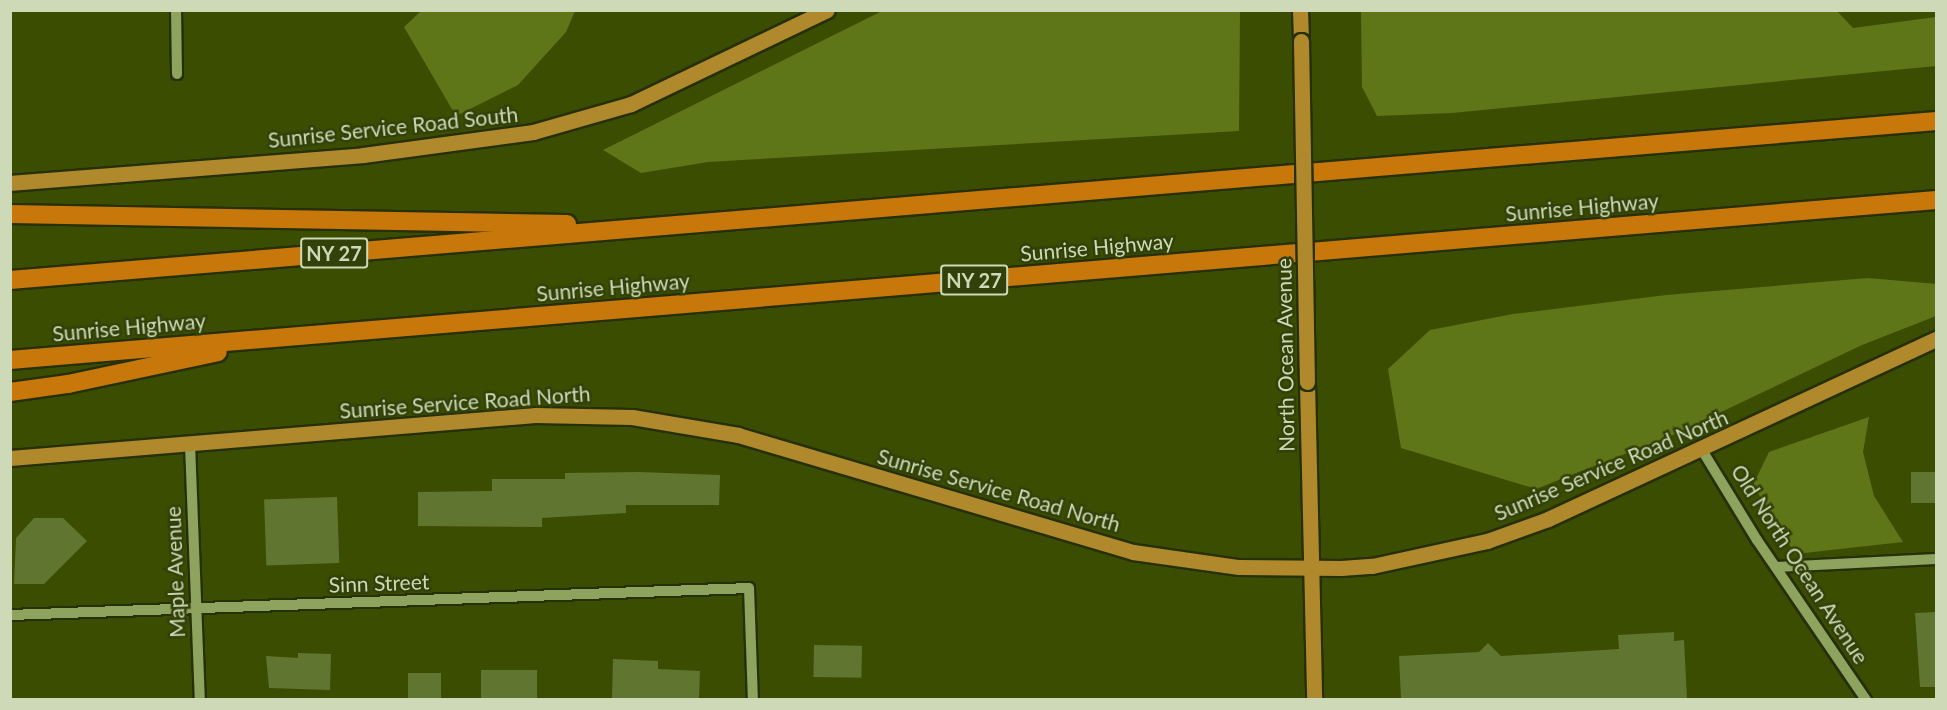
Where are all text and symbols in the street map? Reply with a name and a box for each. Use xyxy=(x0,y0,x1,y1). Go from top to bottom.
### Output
street label: Sunrise Service Road South xyxy=(267,101,519,153)
street label: Sunrise Highway xyxy=(1504,188,1660,226)
street label: Sunrise Highway xyxy=(1019,228,1175,266)
road number: NY 27 xyxy=(300,236,368,270)
street label: North Ocean Avenue xyxy=(1271,258,1299,452)
road number: NY 27 xyxy=(940,263,1008,297)
street label: Sunrise Highway xyxy=(535,268,691,306)
street label: Sunrise Highway xyxy=(51,308,207,346)
street label: Sunrise Service Road North xyxy=(339,381,591,423)
street label: Sunrise Service Road North xyxy=(1490,404,1732,526)
street label: Sunrise Service Road North xyxy=(875,443,1123,537)
street label: Old North Ocean Avenue xyxy=(1726,459,1874,669)
street label: Maple Avenue xyxy=(160,505,190,639)
street label: Sinn Street xyxy=(328,569,430,597)

